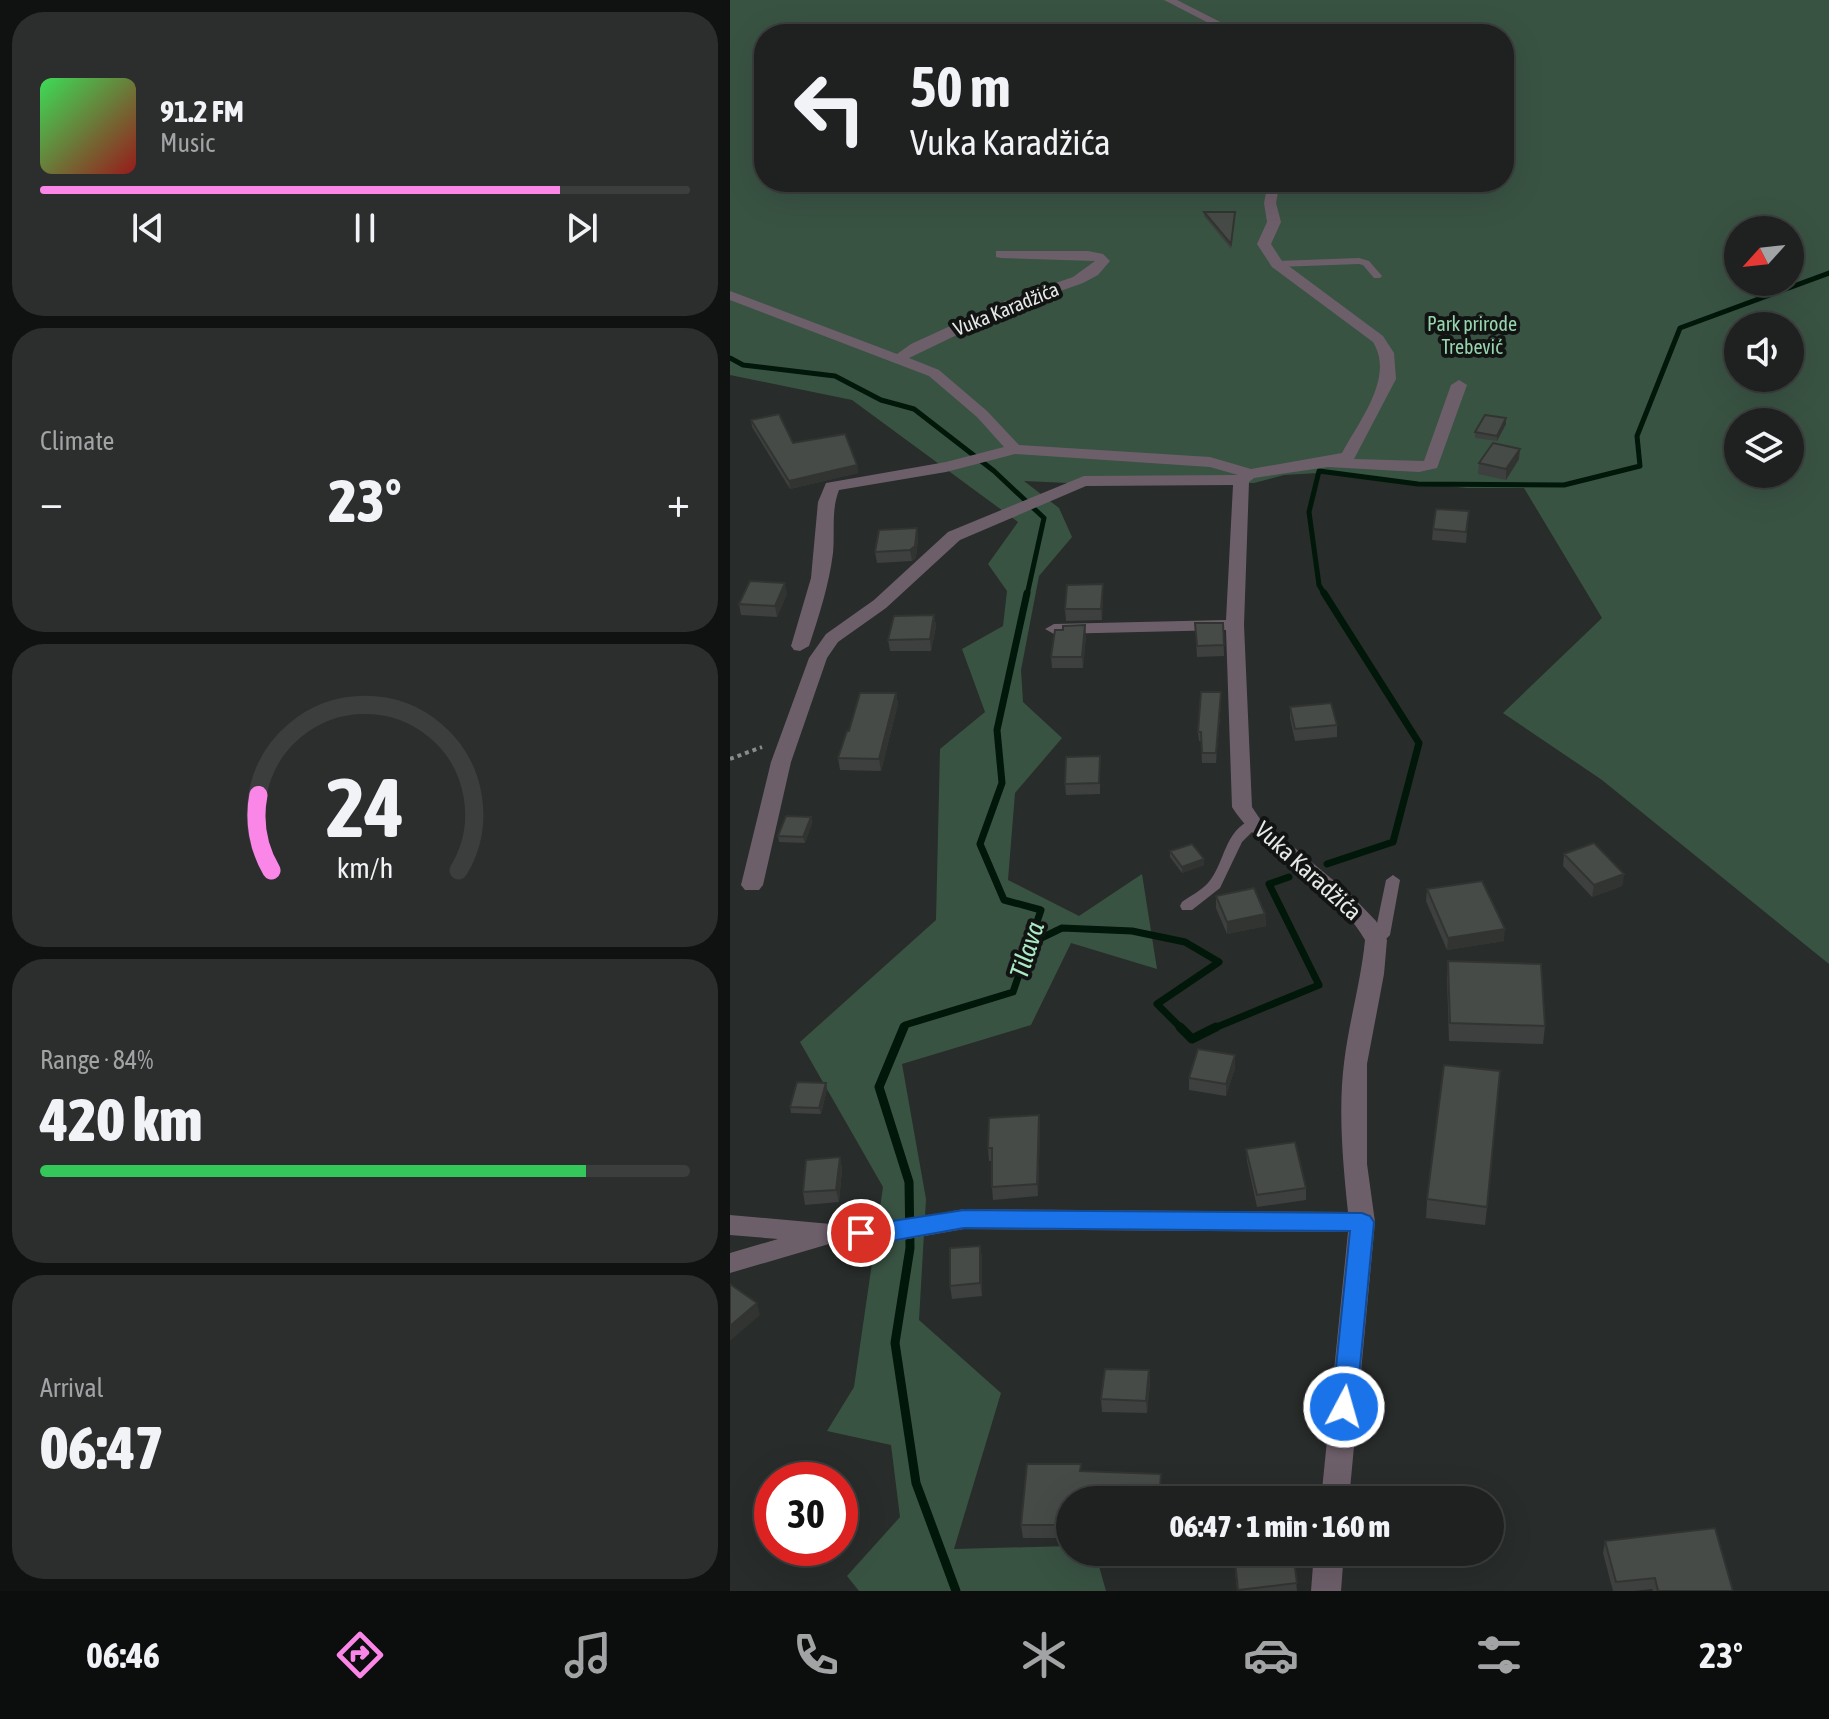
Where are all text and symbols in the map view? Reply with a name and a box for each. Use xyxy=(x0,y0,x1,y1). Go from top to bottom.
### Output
text: 50 m xyxy=(910,55,1011,119)
icon: left xyxy=(778,56,882,160)
text: 91.2 FM xyxy=(160,94,244,128)
text: Vuka Karadžića xyxy=(910,121,1111,163)
text: Music xyxy=(160,128,215,158)
icon: previous xyxy=(126,206,170,250)
icon: pause xyxy=(343,206,387,250)
icon: next xyxy=(560,206,604,250)
north arrow xyxy=(1724,216,1804,296)
map controls xyxy=(1724,216,1804,488)
street label: Vuka Karadžića xyxy=(950,277,1062,340)
park label: Park prirode Trebević xyxy=(1427,312,1517,358)
button: sound xyxy=(1724,312,1804,392)
button: layers xyxy=(1724,408,1804,488)
text: Climate xyxy=(40,426,114,456)
text: 23° xyxy=(329,466,401,535)
text: − xyxy=(40,476,63,526)
text: + xyxy=(667,476,690,526)
text: 24 xyxy=(326,759,404,855)
street label: Vuka Karadžića xyxy=(1250,816,1367,925)
text: km/h xyxy=(337,852,393,885)
water label: Tilava xyxy=(1004,918,1050,982)
text: Range · 84% xyxy=(40,1045,153,1075)
text: 420 km xyxy=(40,1085,202,1154)
pin xyxy=(827,1199,895,1267)
icon: arrive xyxy=(839,1211,883,1255)
position arrow xyxy=(1302,1365,1386,1449)
text: Arrival xyxy=(40,1373,104,1403)
text: 06:47 xyxy=(40,1413,163,1482)
speed limit sign: 30 xyxy=(754,1462,858,1566)
text: 06:47 · 1 min · 160 m xyxy=(1170,1509,1390,1543)
icon: directions xyxy=(332,1627,388,1683)
icon: music xyxy=(560,1627,616,1683)
icon: phone xyxy=(788,1627,844,1683)
icon: climate xyxy=(1016,1627,1072,1683)
icon: car xyxy=(1243,1627,1299,1683)
icon: filters xyxy=(1471,1627,1527,1683)
text: 06:46 xyxy=(86,1634,160,1676)
text: 23° xyxy=(1699,1634,1743,1676)

